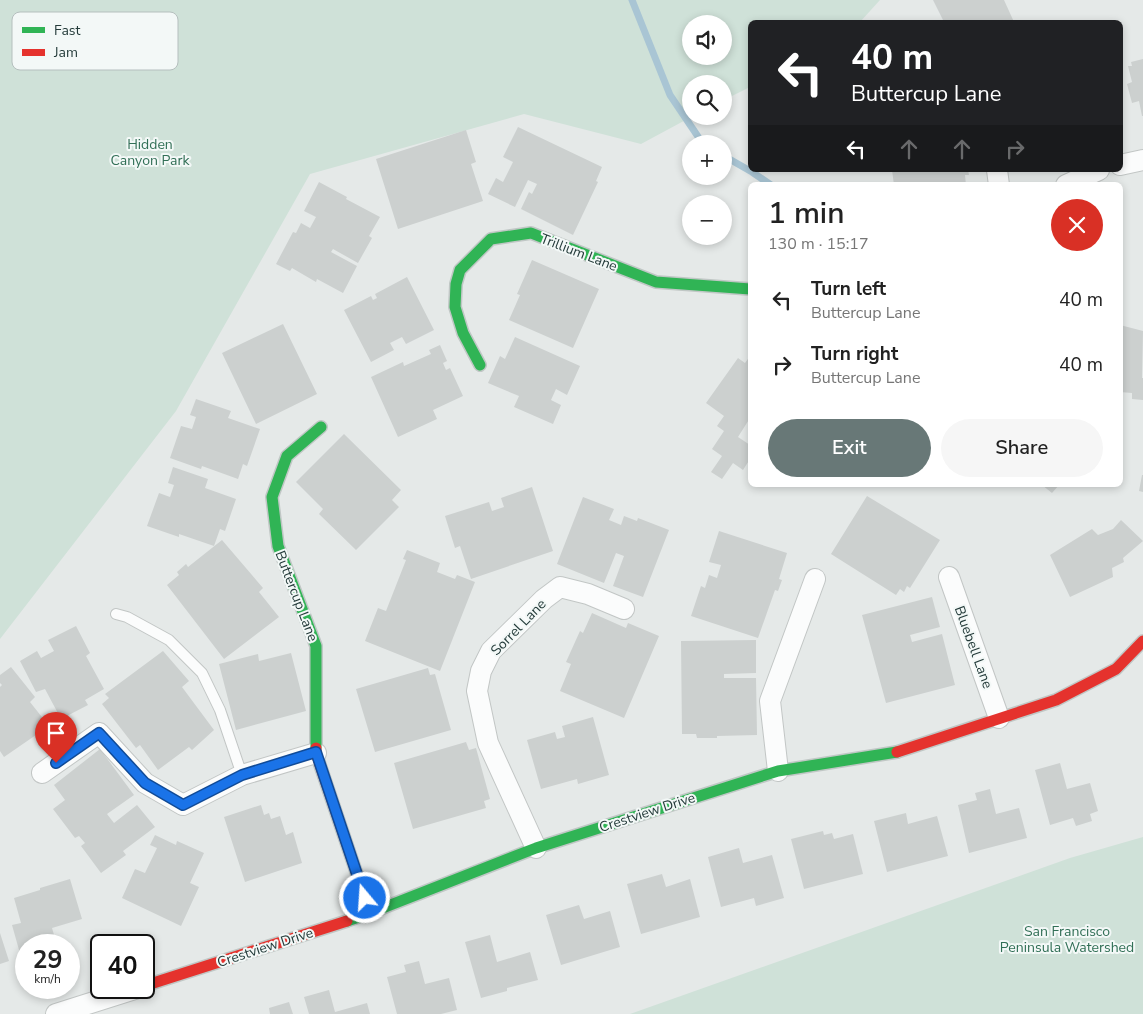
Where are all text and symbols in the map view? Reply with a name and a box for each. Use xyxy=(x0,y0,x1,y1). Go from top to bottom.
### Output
legend xyxy=(12,12,178,70)
map controls xyxy=(682,15,732,245)
button: sound xyxy=(682,15,732,65)
text: Fast xyxy=(54,21,80,40)
text: 40 m xyxy=(851,34,933,81)
icon: left xyxy=(768,40,833,105)
text: Jam xyxy=(53,43,78,62)
button: search xyxy=(682,75,732,125)
text: Buttercup Lane xyxy=(851,79,1001,109)
park label: Hidden Canyon Park xyxy=(111,135,190,170)
button: + xyxy=(682,135,732,185)
icon: left xyxy=(842,135,870,163)
icon: ahead xyxy=(895,135,923,163)
icon: ahead xyxy=(948,135,976,163)
icon: right xyxy=(1001,135,1029,163)
text: 1 min xyxy=(768,193,844,234)
button: − xyxy=(682,195,732,245)
button: close xyxy=(1051,199,1103,251)
street label: Trillium Lane xyxy=(538,229,620,276)
text: 130 m · 15:17 xyxy=(768,233,869,255)
text: Turn left xyxy=(811,276,886,302)
icon: left xyxy=(768,286,796,314)
text: 40 m xyxy=(1059,287,1103,313)
text: Buttercup Lane xyxy=(811,302,920,324)
text: Turn right xyxy=(811,341,898,367)
icon: right xyxy=(768,351,796,379)
text: 40 m xyxy=(1059,352,1103,378)
text: Buttercup Lane xyxy=(811,367,920,389)
button: Exit xyxy=(768,419,931,477)
button: Share xyxy=(941,419,1103,477)
street label: Buttercup Lane xyxy=(271,548,323,644)
street label: Sorrel Lane xyxy=(487,595,550,660)
street label: Bluebell Lane xyxy=(950,603,997,691)
pin xyxy=(35,712,77,763)
icon: arrive xyxy=(42,719,70,747)
street label: Crestview Drive xyxy=(597,788,698,837)
position arrow xyxy=(338,871,390,923)
park label: San Francisco Peninsula Watershed xyxy=(1000,922,1134,957)
street label: Crestview Drive xyxy=(215,923,316,972)
speed limit sign: 40 xyxy=(90,934,155,999)
text: 29 xyxy=(32,943,63,977)
text: km/h xyxy=(34,971,61,987)

